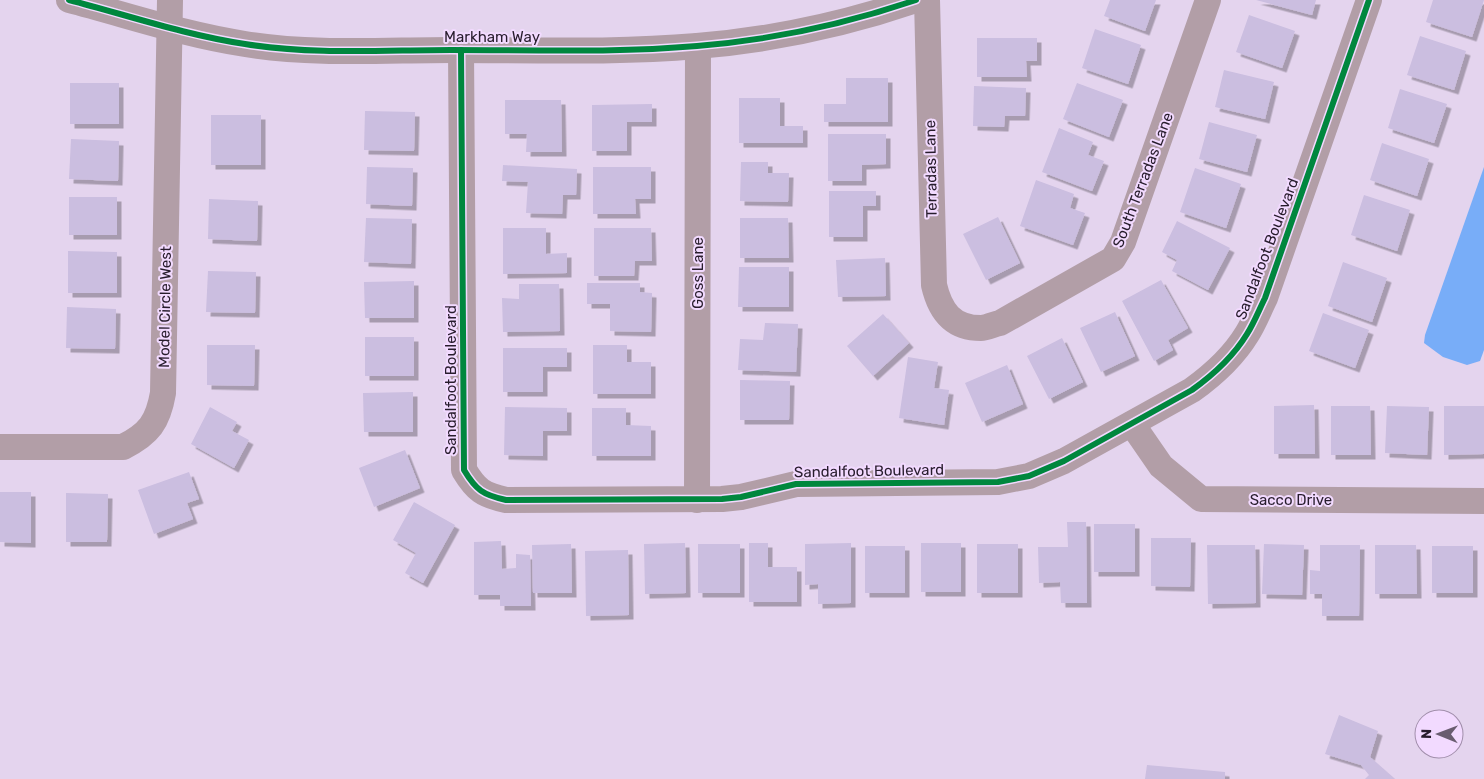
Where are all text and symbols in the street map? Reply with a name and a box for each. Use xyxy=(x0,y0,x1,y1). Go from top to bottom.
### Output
street label: Markham Way xyxy=(444,28,540,46)
street label: South Terradas Lane xyxy=(1109,110,1177,250)
street label: Terradas Lane xyxy=(921,120,941,218)
street label: Sandalfoot Boulevard xyxy=(1232,176,1302,322)
street label: Goss Lane xyxy=(689,237,707,309)
street label: Model Circle West xyxy=(155,246,175,368)
street label: Sandalfoot Boulevard xyxy=(442,305,460,455)
street label: Sandalfoot Boulevard xyxy=(794,461,944,481)
street label: Sacco Drive xyxy=(1250,491,1332,509)
north arrow xyxy=(1414,709,1464,759)
text: N xyxy=(1418,729,1435,739)

